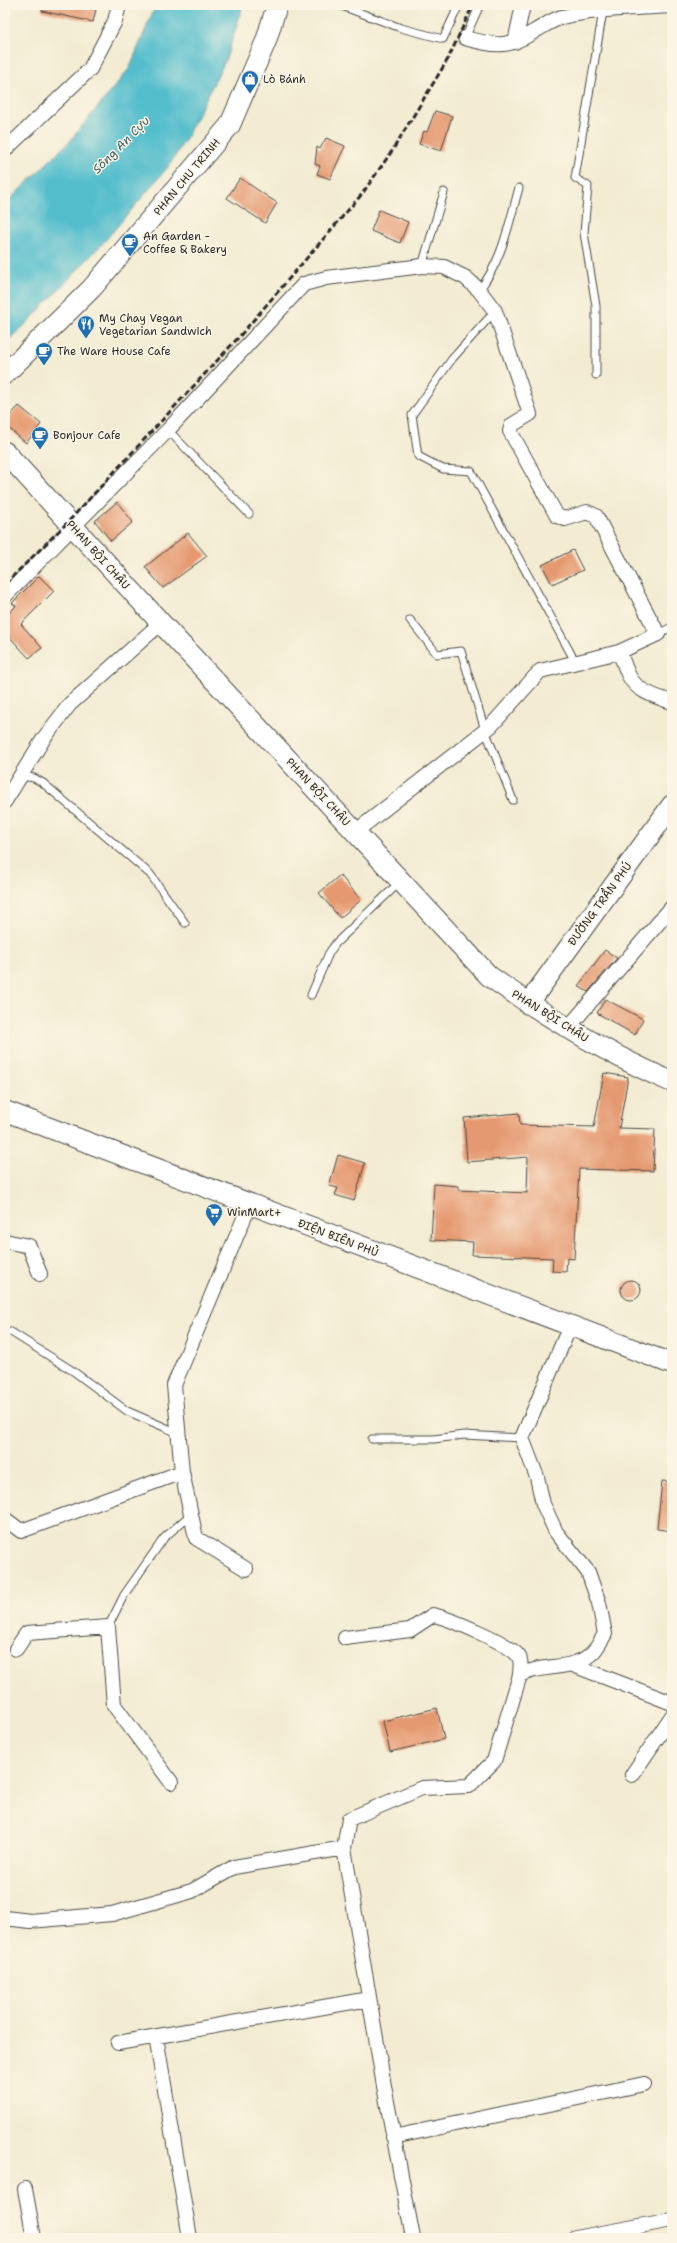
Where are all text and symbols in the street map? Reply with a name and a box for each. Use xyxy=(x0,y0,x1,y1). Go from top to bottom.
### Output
shop icon: Lò Bánh xyxy=(240,69,260,94)
place label: Lò Bánh xyxy=(263,72,306,87)
water label: Sông An Cựu xyxy=(89,113,153,177)
street label: PHAN CHU TRINH xyxy=(150,135,224,219)
place label: An Garden - Coffee & Bakery xyxy=(143,229,227,257)
cafe icon: An Garden - Coffee & Bakery xyxy=(120,232,140,257)
place label: My Chay Vegan Vegetarian Sandwich xyxy=(99,311,212,339)
restaurant icon: My Chay Vegan Vegetarian Sandwich xyxy=(76,314,96,339)
cafe icon: The Ware House Cafe xyxy=(34,341,54,366)
place label: The Ware House Cafe xyxy=(57,344,171,359)
cafe icon: Bonjour Cafe xyxy=(30,425,50,450)
place label: Bonjour Cafe xyxy=(53,428,121,443)
street label: PHAN BỘI CHÂU xyxy=(63,517,134,593)
street label: PHAN BỘI CHÂU xyxy=(282,754,354,829)
street label: ĐƯỜNG TRẦN PHÚ xyxy=(563,858,635,949)
street label: PHAN BỘI CHÂU xyxy=(509,985,592,1046)
supermarket icon: WinMart+ xyxy=(204,1202,224,1227)
place label: WinMart+ xyxy=(227,1205,282,1220)
street label: ĐIỆN BIÊN PHỦ xyxy=(296,1215,381,1260)

